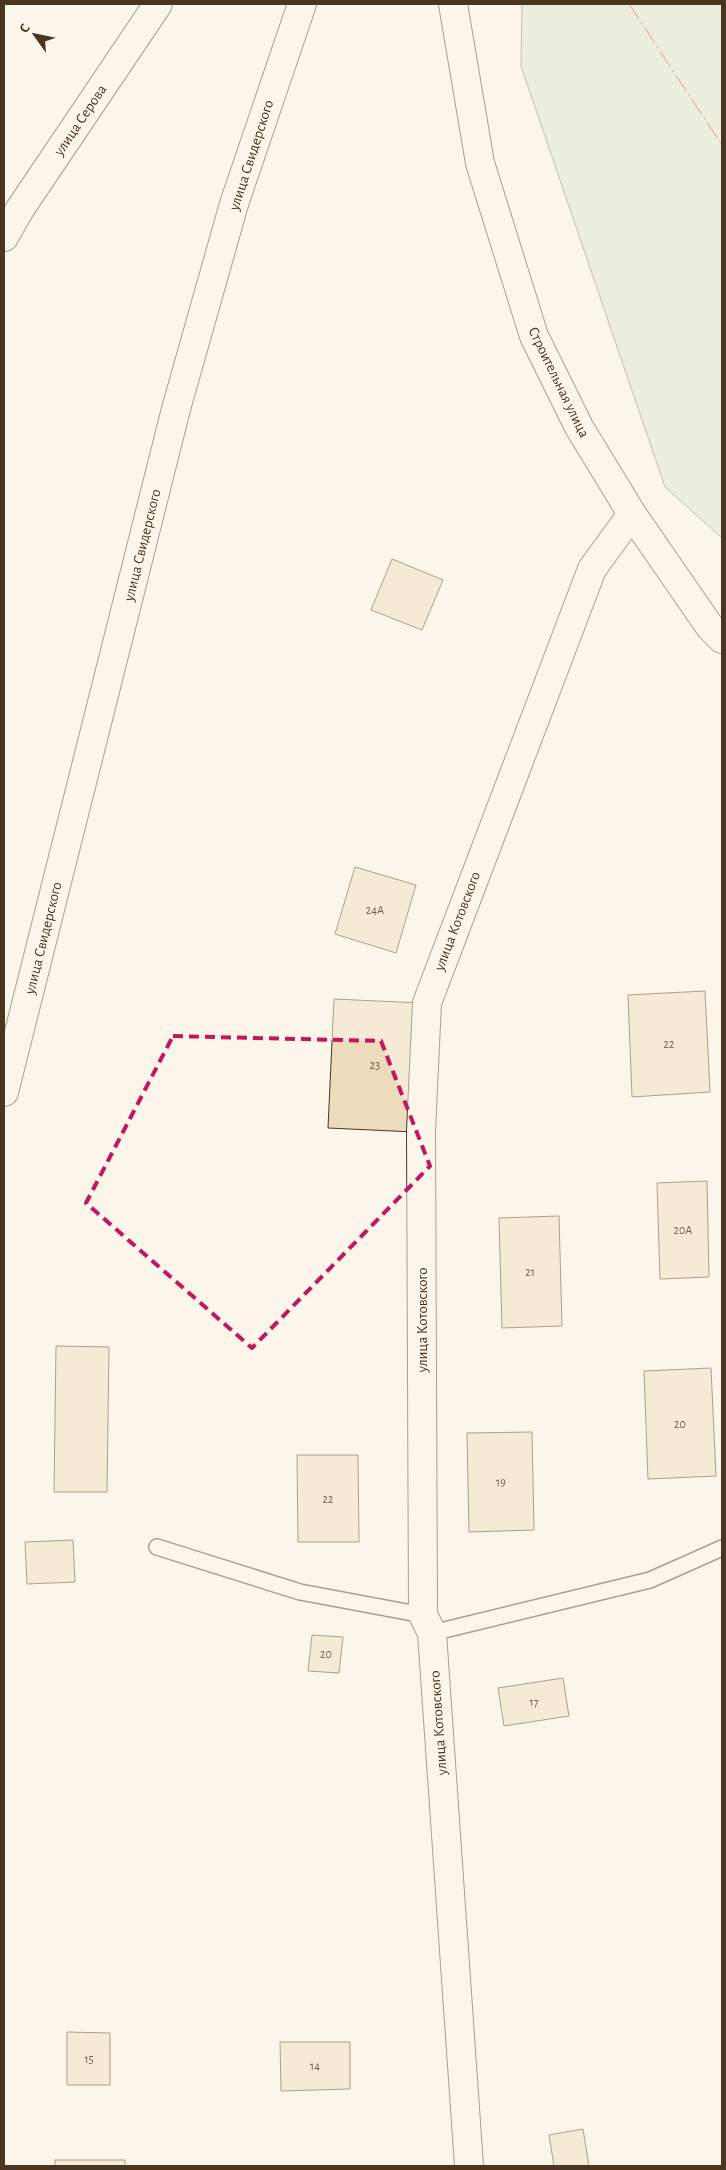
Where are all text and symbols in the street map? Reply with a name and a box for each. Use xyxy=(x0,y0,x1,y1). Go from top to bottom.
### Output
north arrow xyxy=(10,10,60,60)
text: С xyxy=(17,21,33,36)
street label: улица Серова xyxy=(51,82,110,159)
street label: улица Свидерского xyxy=(226,98,276,213)
street label: Строительная улица xyxy=(525,324,592,440)
street label: улица Свидерского xyxy=(121,488,164,604)
street label: улица Котовского xyxy=(431,870,483,974)
street label: улица Свидерского xyxy=(22,881,65,997)
house number: 24А xyxy=(366,904,384,916)
house number: 22 xyxy=(664,1038,675,1050)
house number: 23 xyxy=(370,1059,380,1071)
house number: 20А xyxy=(674,1224,692,1236)
house number: 21 xyxy=(525,1266,535,1278)
street label: улица Котовского xyxy=(415,1268,430,1373)
house number: 20 xyxy=(674,1418,686,1430)
house number: 19 xyxy=(496,1476,506,1488)
house number: 22 xyxy=(323,1493,334,1505)
house number: 20 xyxy=(320,1648,332,1660)
street label: улица Котовского xyxy=(427,1670,450,1777)
house number: 17 xyxy=(529,1696,539,1708)
house number: 15 xyxy=(84,2053,94,2065)
house number: 14 xyxy=(310,2060,320,2072)

